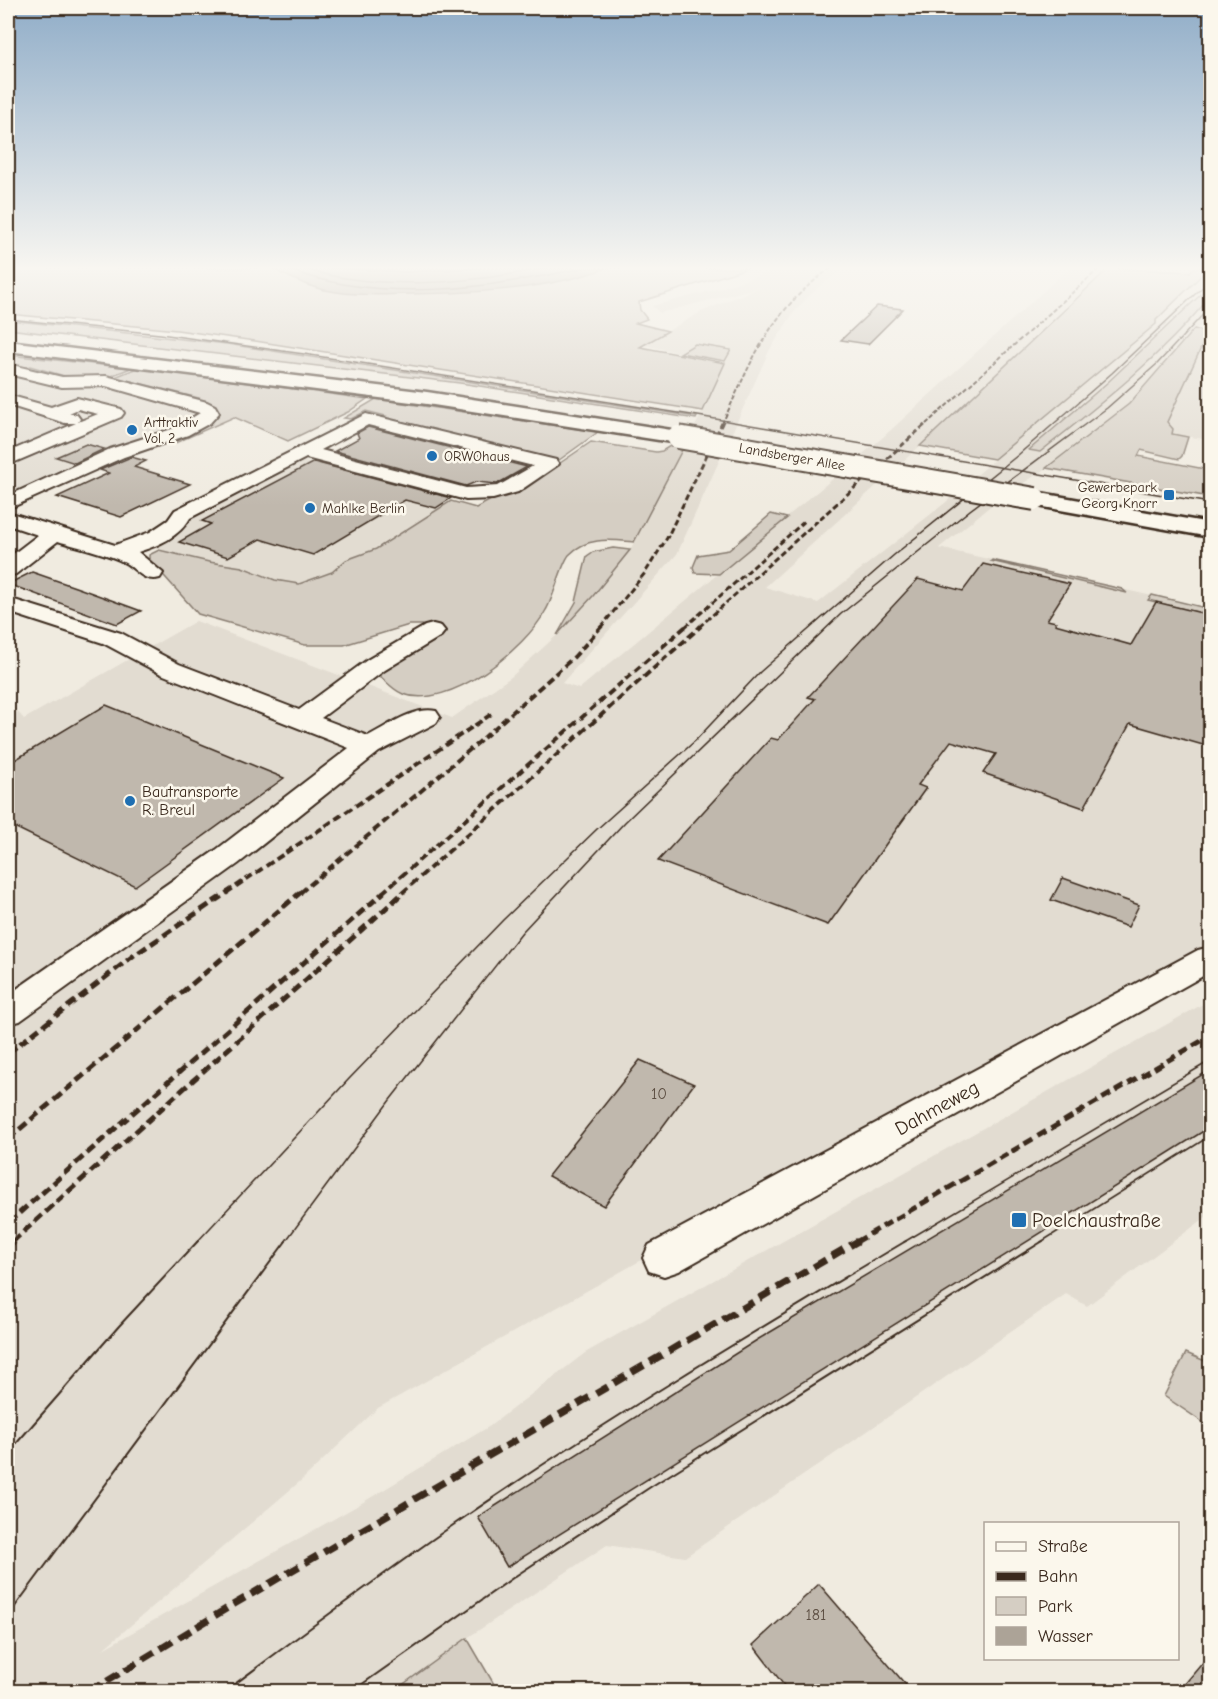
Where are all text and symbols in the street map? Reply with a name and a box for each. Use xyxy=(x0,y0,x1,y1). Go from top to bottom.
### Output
place label: Arttraktiv Vol. 2 xyxy=(144,414,198,447)
marker: Arttraktiv Vol. 2 xyxy=(125,423,139,437)
street label: Landsberger Allee xyxy=(738,439,846,475)
place label: ORWOhaus xyxy=(444,448,510,465)
marker: ORWOhaus xyxy=(425,449,439,463)
place label: Gewerbepark Georg Knorr xyxy=(1078,479,1157,512)
marker: Gewerbepark Georg Knorr xyxy=(1162,488,1176,502)
place label: Mahlke Berlin xyxy=(322,500,405,517)
marker: Mahlke Berlin xyxy=(303,501,317,515)
place label: Bautransporte R. Breul xyxy=(142,783,238,819)
marker: Bautransporte R. Breul xyxy=(123,794,137,808)
street label: Dahmeweg xyxy=(891,1076,983,1140)
house number: 10 xyxy=(651,1085,667,1103)
place label: Poelchaustraße xyxy=(1032,1209,1161,1232)
marker: Poelchaustraße xyxy=(1010,1211,1028,1229)
legend xyxy=(984,1522,1179,1660)
text: Straße xyxy=(1038,1536,1088,1557)
text: Bahn xyxy=(1038,1566,1078,1587)
text: Park xyxy=(1038,1596,1073,1617)
house number: 181 xyxy=(806,1606,826,1624)
text: Wasser xyxy=(1038,1626,1094,1647)

